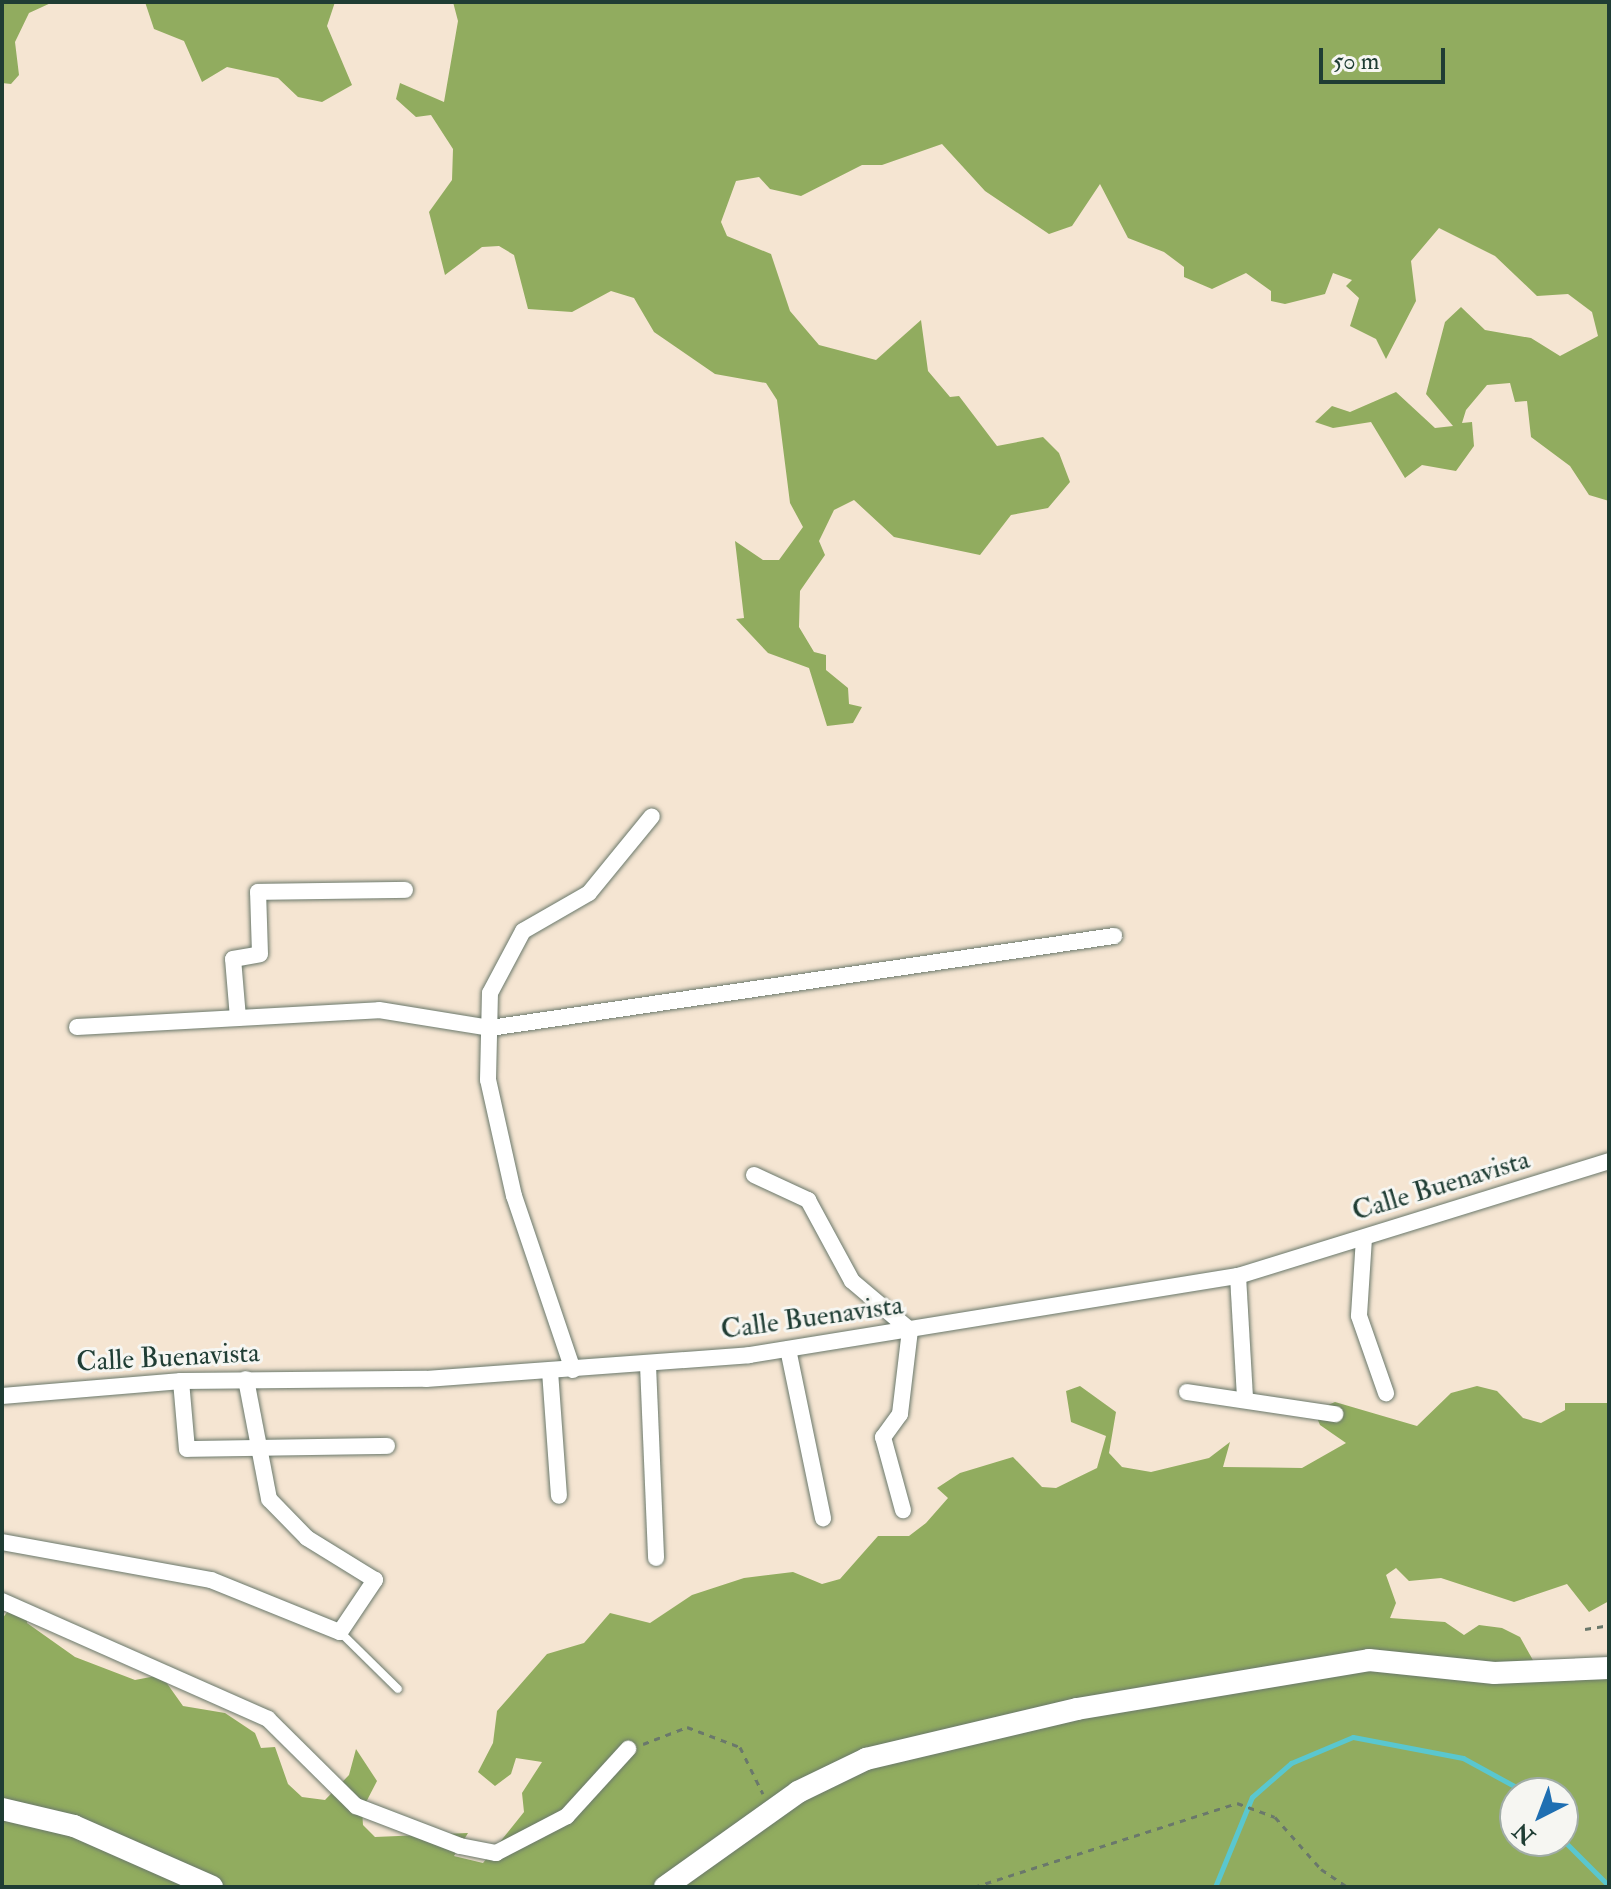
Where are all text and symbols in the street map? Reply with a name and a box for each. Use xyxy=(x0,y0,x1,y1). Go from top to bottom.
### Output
scale bar xyxy=(1323,32,1449,82)
text: 50 m xyxy=(1333,46,1379,77)
street label: Calle Buenavista xyxy=(1348,1143,1534,1229)
street label: Calle Buenavista xyxy=(719,1289,905,1347)
street label: Calle Buenavista xyxy=(75,1336,261,1380)
north arrow xyxy=(1499,1777,1579,1857)
text: N xyxy=(1508,1816,1541,1850)

